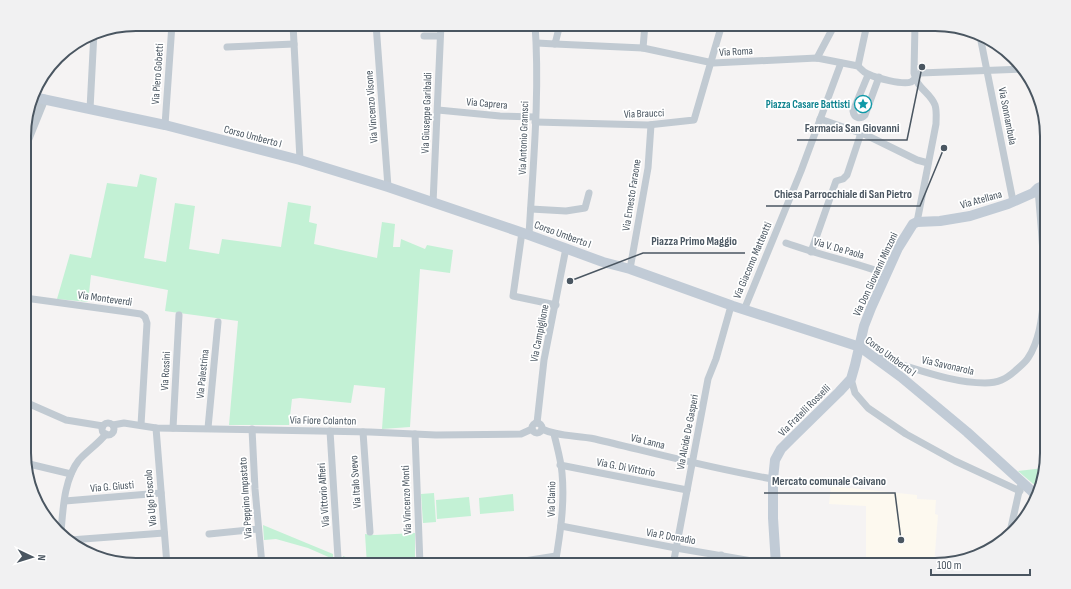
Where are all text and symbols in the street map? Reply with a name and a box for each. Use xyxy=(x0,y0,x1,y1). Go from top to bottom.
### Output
street label: Via Piero Gobetti xyxy=(149,43,166,105)
street label: Via Roma xyxy=(719,44,753,59)
street label: Via Vincenzo Visone xyxy=(362,70,381,144)
street label: Via Giuseppe Garibaldi xyxy=(419,72,434,154)
street label: Via Sonnambula xyxy=(996,86,1019,146)
place icon: Piazza Casare Battisti xyxy=(853,94,873,114)
street label: Via Caprera xyxy=(466,95,508,112)
place label: Piazza Casare Battisti xyxy=(766,98,850,111)
street label: Via Antonio Gramsci xyxy=(516,101,531,175)
street label: Via Braucci xyxy=(624,106,664,121)
callout: Farmacia San Giovanni xyxy=(797,116,907,140)
text: Farmacia San Giovanni xyxy=(805,121,899,136)
street label: Corso Umberto I xyxy=(222,122,283,150)
street label: Via Ernesto Faraone xyxy=(619,158,644,232)
callout: Chiesa Parrocchiale di San Pietro xyxy=(766,182,920,206)
text: Chiesa Parrocchiale di San Pietro xyxy=(774,187,912,202)
street label: Via Atellana xyxy=(959,187,1003,212)
street label: Corso Umberto I xyxy=(533,218,593,251)
street label: Via Giacomo Matteotti xyxy=(730,220,775,301)
callout: Piazza Primo Maggio xyxy=(643,229,745,253)
street label: Via Don Giovanni Minzoni xyxy=(850,230,901,318)
text: Piazza Primo Maggio xyxy=(651,234,737,249)
street label: Via V. De Paola xyxy=(812,235,866,262)
street label: Via Monteverdi xyxy=(77,288,133,309)
street label: Via Campiglione xyxy=(528,303,551,363)
street label: Corso Umberto I xyxy=(863,334,919,379)
street label: Via Palestrina xyxy=(193,349,212,399)
street label: Via Rossini xyxy=(158,351,173,391)
street label: Via Savonarola xyxy=(920,353,975,378)
street label: Via Fratelli Rosselli xyxy=(776,382,833,439)
street label: Via Alcide De Gasperi xyxy=(674,393,701,471)
street label: Via Fiore Colanton xyxy=(290,413,357,428)
street label: Via Lanna xyxy=(629,431,666,452)
street label: Via Italo Svevo xyxy=(347,455,364,509)
street label: Via G. Di Vittorio xyxy=(595,455,657,480)
street label: Via Peppino Impastato xyxy=(236,456,255,539)
street label: Via Vittorio Alfieri xyxy=(315,463,332,527)
street label: Via Vincenzo Monti xyxy=(399,465,414,535)
street label: Via Ugo Foscolo xyxy=(141,468,159,527)
callout: Mercato comunale Caivano xyxy=(764,469,895,493)
text: Mercato comunale Caivano xyxy=(772,474,886,489)
street label: Via G. Giusti xyxy=(90,478,134,495)
street label: Via Clanio xyxy=(545,481,558,517)
street label: Via P. Donadio xyxy=(645,526,697,547)
north arrow xyxy=(12,537,52,577)
scale bar xyxy=(931,551,1030,577)
text: N xyxy=(35,554,48,561)
text: 100 m xyxy=(937,558,962,573)

